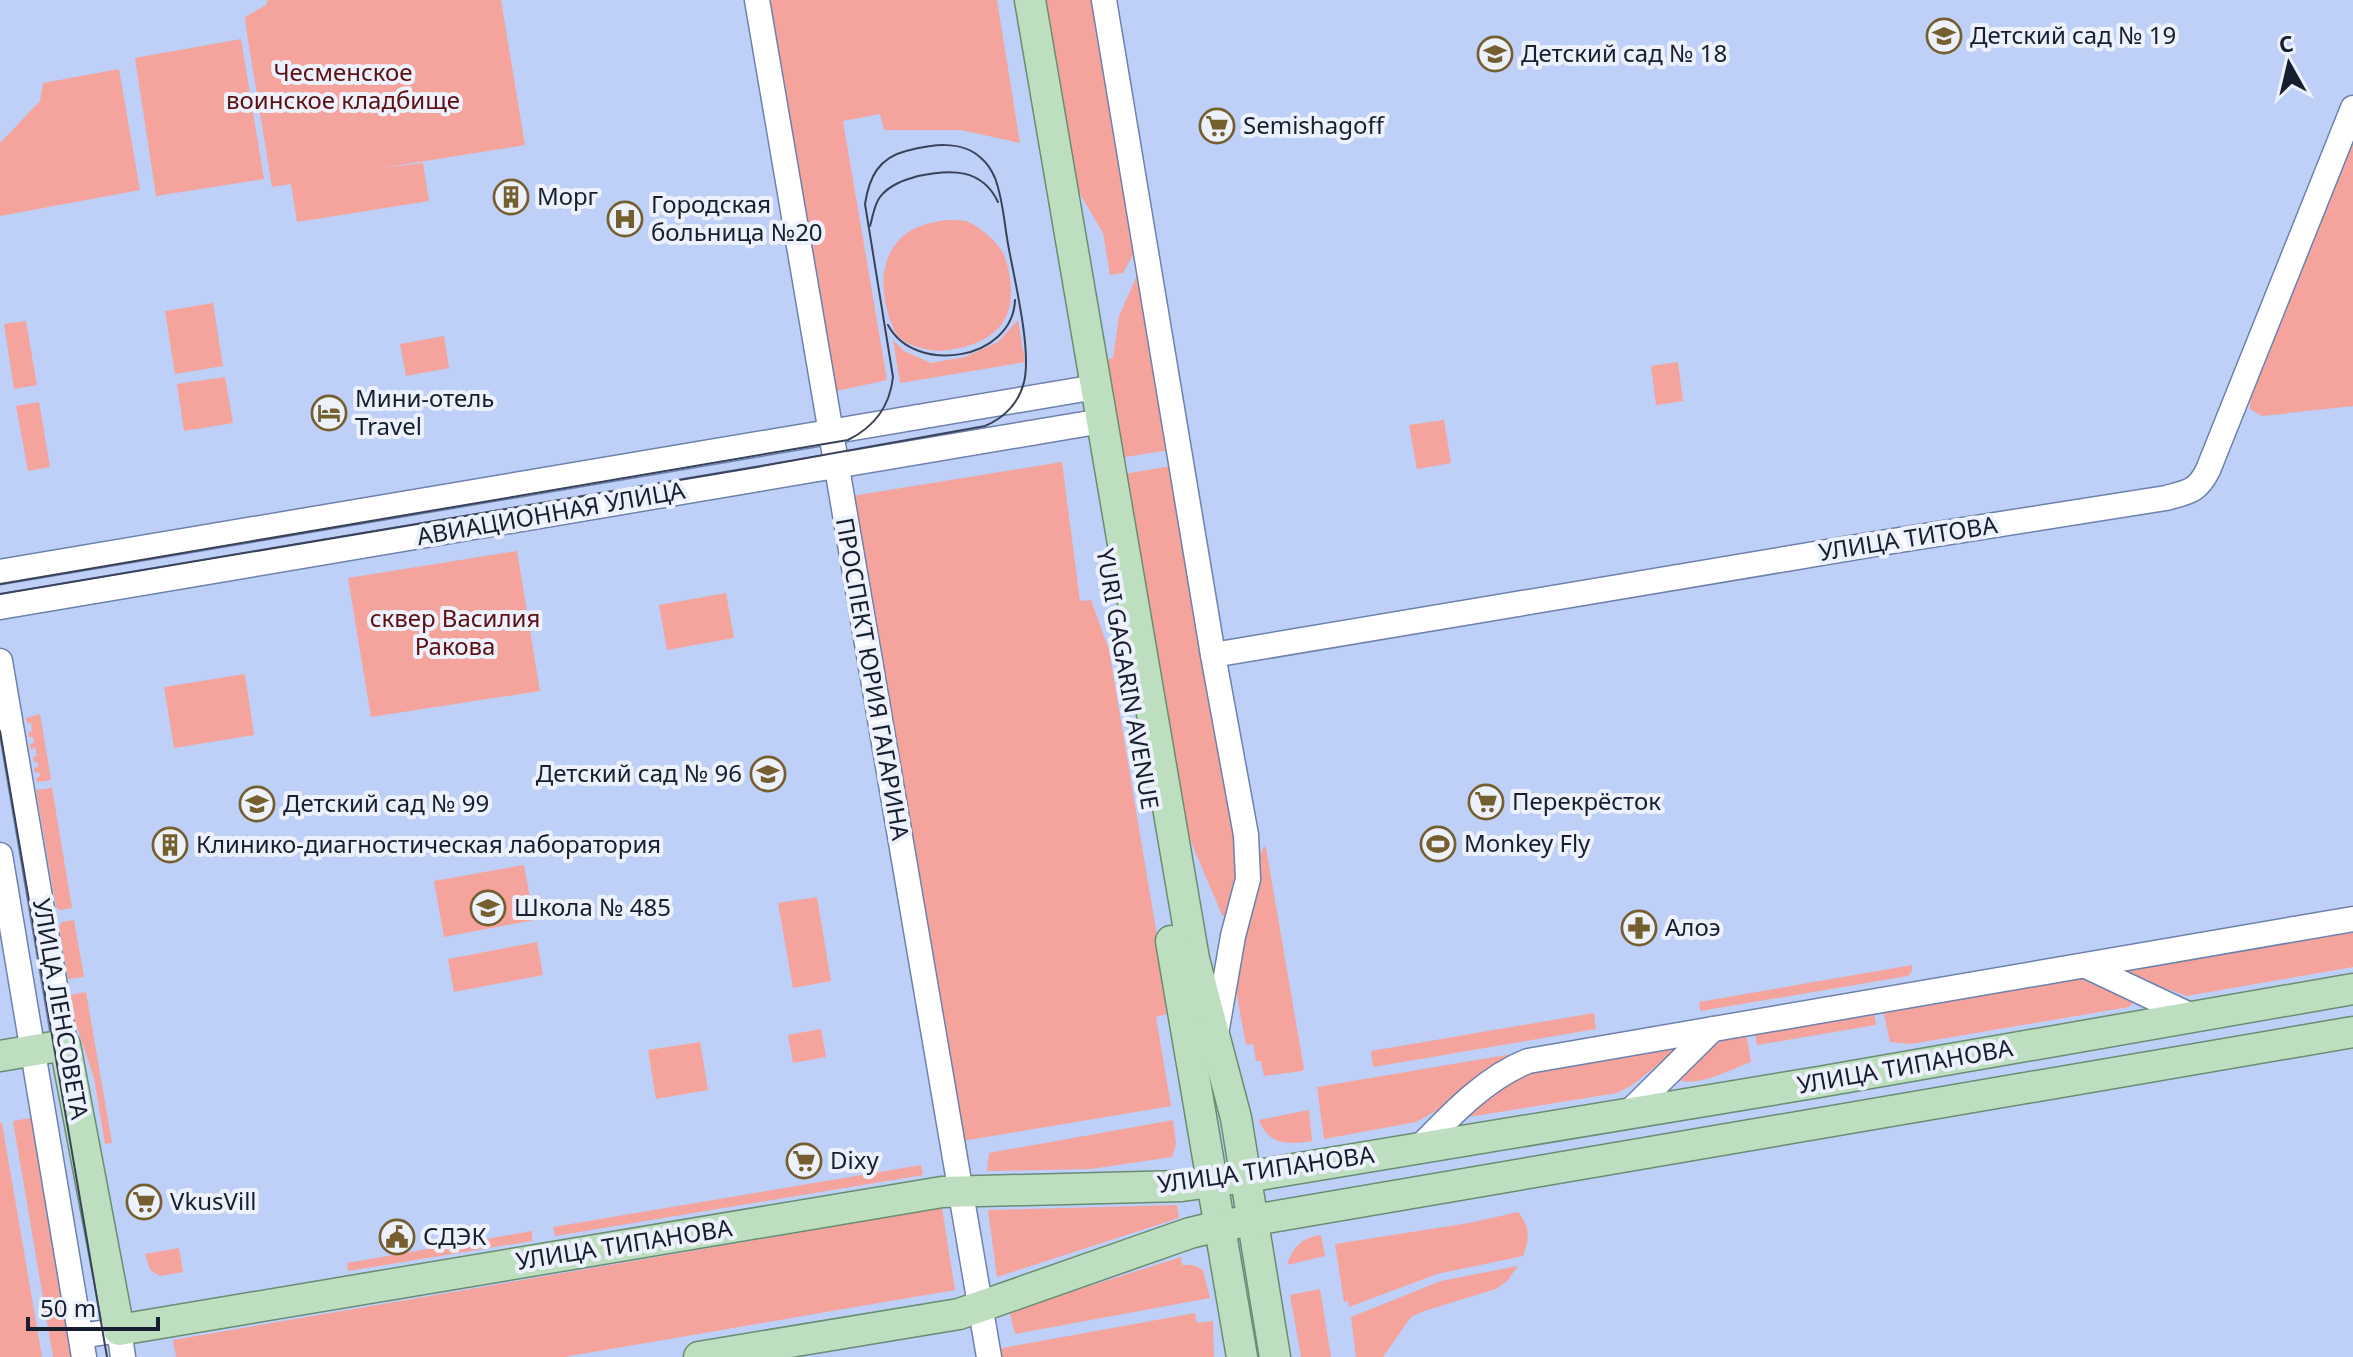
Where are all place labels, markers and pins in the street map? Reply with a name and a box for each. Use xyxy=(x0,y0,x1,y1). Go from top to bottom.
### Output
school or university icon: Детский сад № 19 xyxy=(1925,17,1963,55)
place label: Детский сад № 19 xyxy=(1970,18,2176,51)
school or university icon: Детский сад № 18 xyxy=(1476,35,1514,73)
place label: Детский сад № 18 xyxy=(1521,36,1727,69)
supermarket icon: Semishagoff xyxy=(1198,107,1236,145)
place label: Semishagoff xyxy=(1243,108,1385,141)
building icon: Морг xyxy=(492,178,530,216)
place label: Морг xyxy=(537,179,599,212)
place label: Городская больница №20 xyxy=(651,187,823,248)
hospital icon: Городская больница №20 xyxy=(606,200,644,238)
place label: Мини-отель Travel xyxy=(355,381,494,442)
hotel icon: Мини-отель Travel xyxy=(310,394,348,432)
school or university icon: Детский сад № 96 xyxy=(749,755,787,793)
place label: Детский сад № 96 xyxy=(536,756,742,789)
supermarket icon: Перекрёсток xyxy=(1467,783,1505,821)
place label: Перекрёсток xyxy=(1512,784,1661,817)
school or university icon: Детский сад № 99 xyxy=(238,785,276,823)
place label: Детский сад № 99 xyxy=(283,786,489,819)
sports icon: Monkey Fly xyxy=(1419,825,1457,863)
building icon: Клинико-диагностическая лаборатория xyxy=(151,826,189,864)
place label: Monkey Fly xyxy=(1464,826,1591,859)
place label: Клинико-диагностическая лаборатория xyxy=(196,827,661,860)
school or university icon: Школа № 485 xyxy=(469,889,507,927)
place label: Школа № 485 xyxy=(514,890,671,923)
pharmacy icon: Алоэ xyxy=(1620,909,1658,947)
place label: Алоэ xyxy=(1665,910,1721,943)
supermarket icon: Dixy xyxy=(785,1142,823,1180)
place label: Dixy xyxy=(830,1143,879,1176)
supermarket icon: VkusVill xyxy=(125,1183,163,1221)
place label: VkusVill xyxy=(170,1184,257,1217)
public building icon: СДЭК xyxy=(378,1218,416,1256)
place label: СДЭК xyxy=(423,1219,486,1252)

